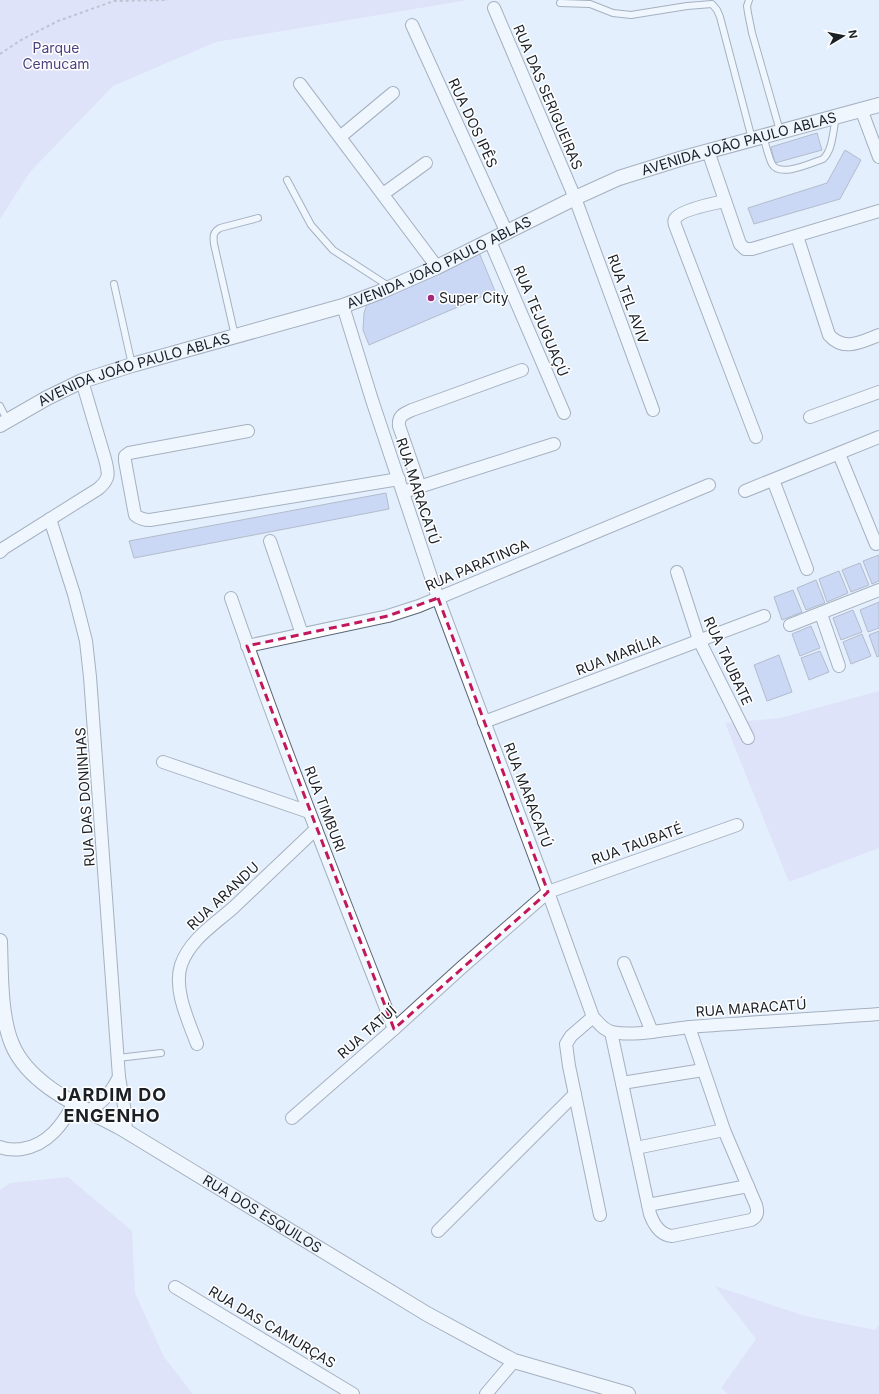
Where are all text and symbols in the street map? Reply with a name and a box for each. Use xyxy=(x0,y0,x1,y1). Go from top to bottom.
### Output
north arrow xyxy=(823,16,863,56)
street label: RUA DAS SERIGUEIRAS xyxy=(510,22,587,172)
text: N xyxy=(845,29,860,40)
park label: Parque Cemucam xyxy=(22,39,90,72)
street label: RUA DOS IPÊS xyxy=(445,75,502,170)
street label: AVENIDA JOÃO PAULO ABLAS xyxy=(639,108,838,178)
street label: AVENIDA JOÃO PAULO ABLAS xyxy=(344,212,534,312)
street label: RUA TEL AVIV xyxy=(604,252,653,346)
street label: RUA TEJUGUAÇÚ xyxy=(510,263,573,379)
place label: Super City xyxy=(439,289,509,306)
marker: Super City xyxy=(426,293,436,303)
street label: AVENIDA JOÃO PAULO ABLAS xyxy=(35,329,232,409)
street label: RUA MARACATÚ xyxy=(393,435,444,546)
street label: RUA PARATINGA xyxy=(422,535,531,594)
street label: RUA TAUBATE xyxy=(701,614,756,708)
street label: RUA MARÍLIA xyxy=(573,631,663,678)
street label: RUA DAS DONINHAS xyxy=(71,727,98,867)
street label: RUA MARACATÚ xyxy=(501,740,556,850)
street label: RUA TIMBURI xyxy=(301,764,350,854)
street label: RUA TAUBATÉ xyxy=(589,819,685,868)
street label: RUA ARANDU xyxy=(183,858,262,933)
street label: RUA MARACATÚ xyxy=(695,995,807,1020)
street label: RUA TATUÍ xyxy=(334,1001,400,1062)
district label: JARDIM DO ENGENHO xyxy=(57,1084,167,1126)
street label: RUA DOS ESQUILOS xyxy=(200,1171,325,1256)
street label: RUA DAS CAMURÇAS xyxy=(206,1282,339,1371)

